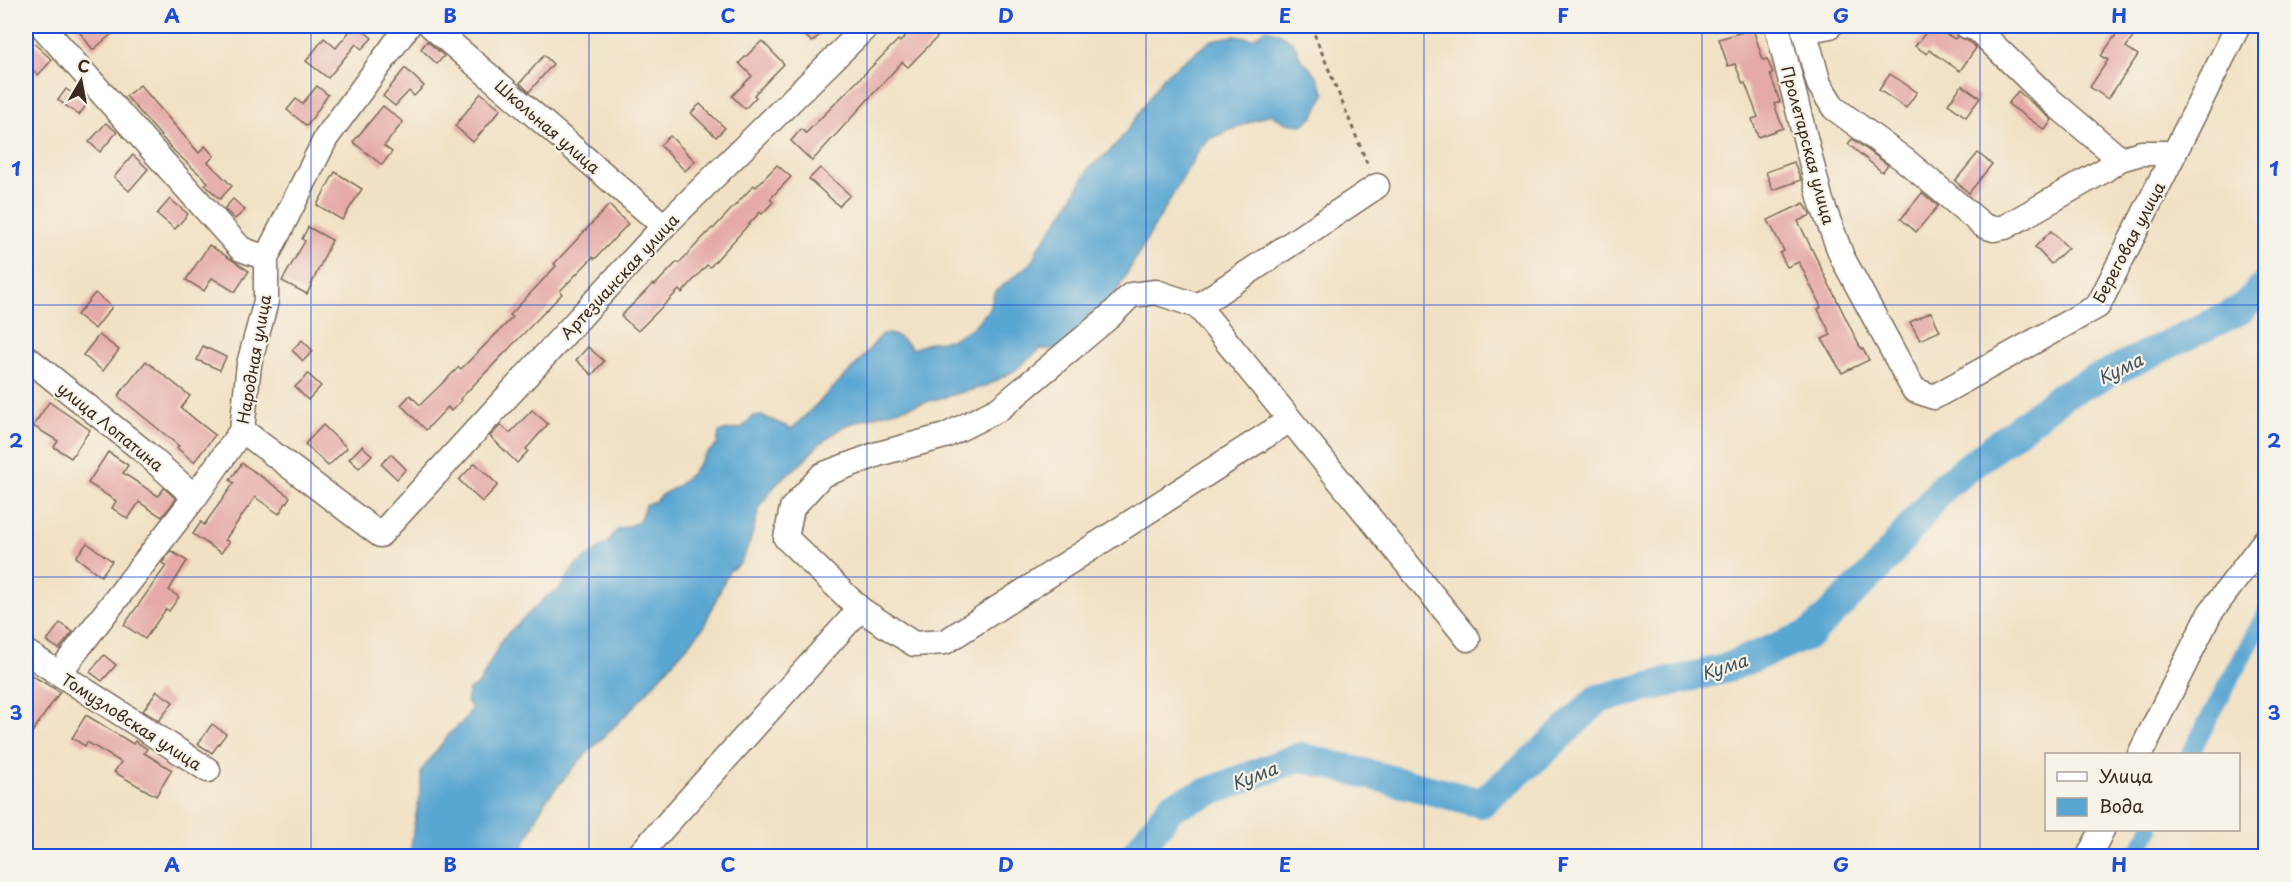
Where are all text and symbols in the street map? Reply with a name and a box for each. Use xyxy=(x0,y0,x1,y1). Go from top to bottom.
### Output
text: A xyxy=(164,0,180,30)
text: B xyxy=(443,0,457,30)
text: C xyxy=(720,0,736,30)
text: D xyxy=(998,0,1014,30)
text: E xyxy=(1279,0,1291,30)
text: F xyxy=(1557,0,1569,30)
text: G xyxy=(1833,0,1849,30)
text: H xyxy=(2111,0,2127,30)
north arrow xyxy=(51,51,111,111)
text: С xyxy=(76,52,92,78)
street label: Пролетарская улица xyxy=(1776,63,1842,227)
street label: Школьная улица xyxy=(490,73,606,179)
text: 1 xyxy=(11,153,21,183)
text: 1 xyxy=(2269,153,2279,183)
street label: Береговая улица xyxy=(2086,177,2170,307)
street label: Артезианская улица xyxy=(554,208,684,344)
street label: Народная улица xyxy=(230,292,276,426)
water label: Кума xyxy=(2093,345,2148,390)
street label: улица Лопатина xyxy=(53,376,169,476)
text: 2 xyxy=(9,425,23,455)
text: 2 xyxy=(2267,425,2281,455)
water label: Кума xyxy=(1697,646,1751,686)
street label: Томузловская улица xyxy=(57,666,207,776)
text: 3 xyxy=(9,697,23,727)
text: 3 xyxy=(2267,697,2281,727)
legend xyxy=(2045,753,2240,831)
water label: Кума xyxy=(1227,754,1282,796)
text: Улица xyxy=(2099,762,2153,789)
text: Вода xyxy=(2099,792,2144,819)
text: A xyxy=(164,849,180,879)
text: B xyxy=(443,849,457,879)
text: C xyxy=(720,849,736,879)
text: D xyxy=(998,849,1014,879)
text: E xyxy=(1279,849,1291,879)
text: F xyxy=(1557,849,1569,879)
text: G xyxy=(1833,849,1849,879)
text: H xyxy=(2111,849,2127,879)

